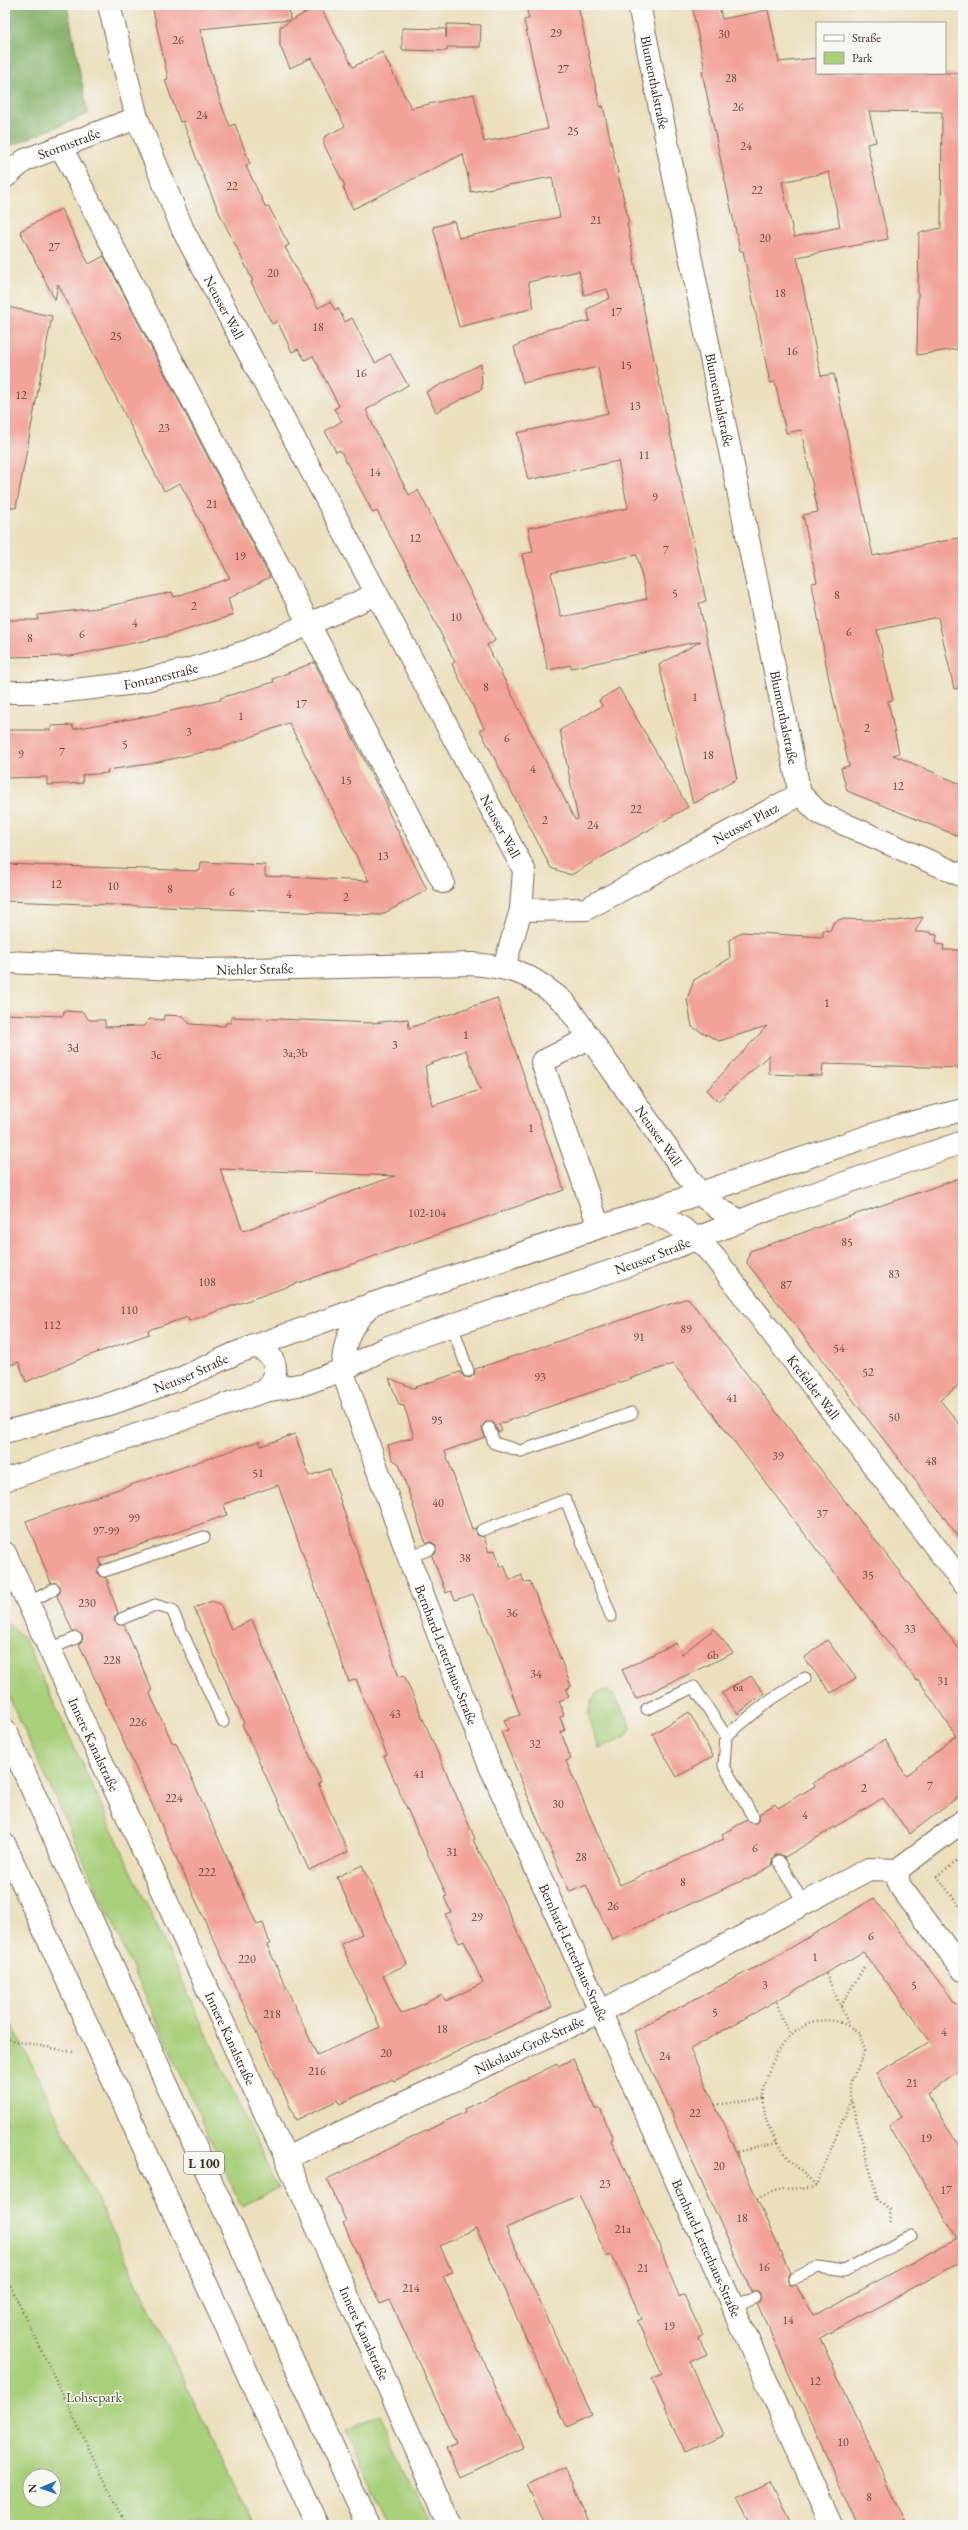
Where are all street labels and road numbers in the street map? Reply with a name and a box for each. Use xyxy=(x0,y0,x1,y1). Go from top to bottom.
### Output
street label: Blumenthalstraße xyxy=(636,34,673,131)
street label: Stormstraße xyxy=(35,124,103,163)
street label: Neusser Wall xyxy=(200,272,249,343)
street label: Blumenthalstraße xyxy=(701,351,738,449)
street label: Fontanestraße xyxy=(123,658,201,693)
street label: Blumenthalstraße xyxy=(766,669,803,766)
street label: Neusser Wall xyxy=(476,791,525,862)
street label: Neusser Platz xyxy=(709,798,782,848)
street label: Niehler Straße xyxy=(216,959,294,979)
street label: Neusser Wall xyxy=(631,1102,687,1170)
street label: Neusser Straße xyxy=(612,1233,693,1278)
street label: Neusser Straße xyxy=(151,1349,231,1397)
street label: Krefelder Wall xyxy=(783,1351,844,1423)
street label: Bernhard-Letterhaus-Straße xyxy=(411,1582,482,1728)
street label: Innere Kanalstraße xyxy=(64,1695,124,1795)
street label: Bernhard-Letterhaus-Straße xyxy=(535,1881,613,2025)
street label: Innere Kanalstraße xyxy=(201,1988,260,2088)
street label: Nikolaus-Groß-Straße xyxy=(471,2012,587,2078)
road number: L 100 xyxy=(184,2152,224,2174)
street label: Bernhard-Letterhaus-Straße xyxy=(668,2176,746,2320)
street label: Innere Kanalstraße xyxy=(335,2283,393,2384)

